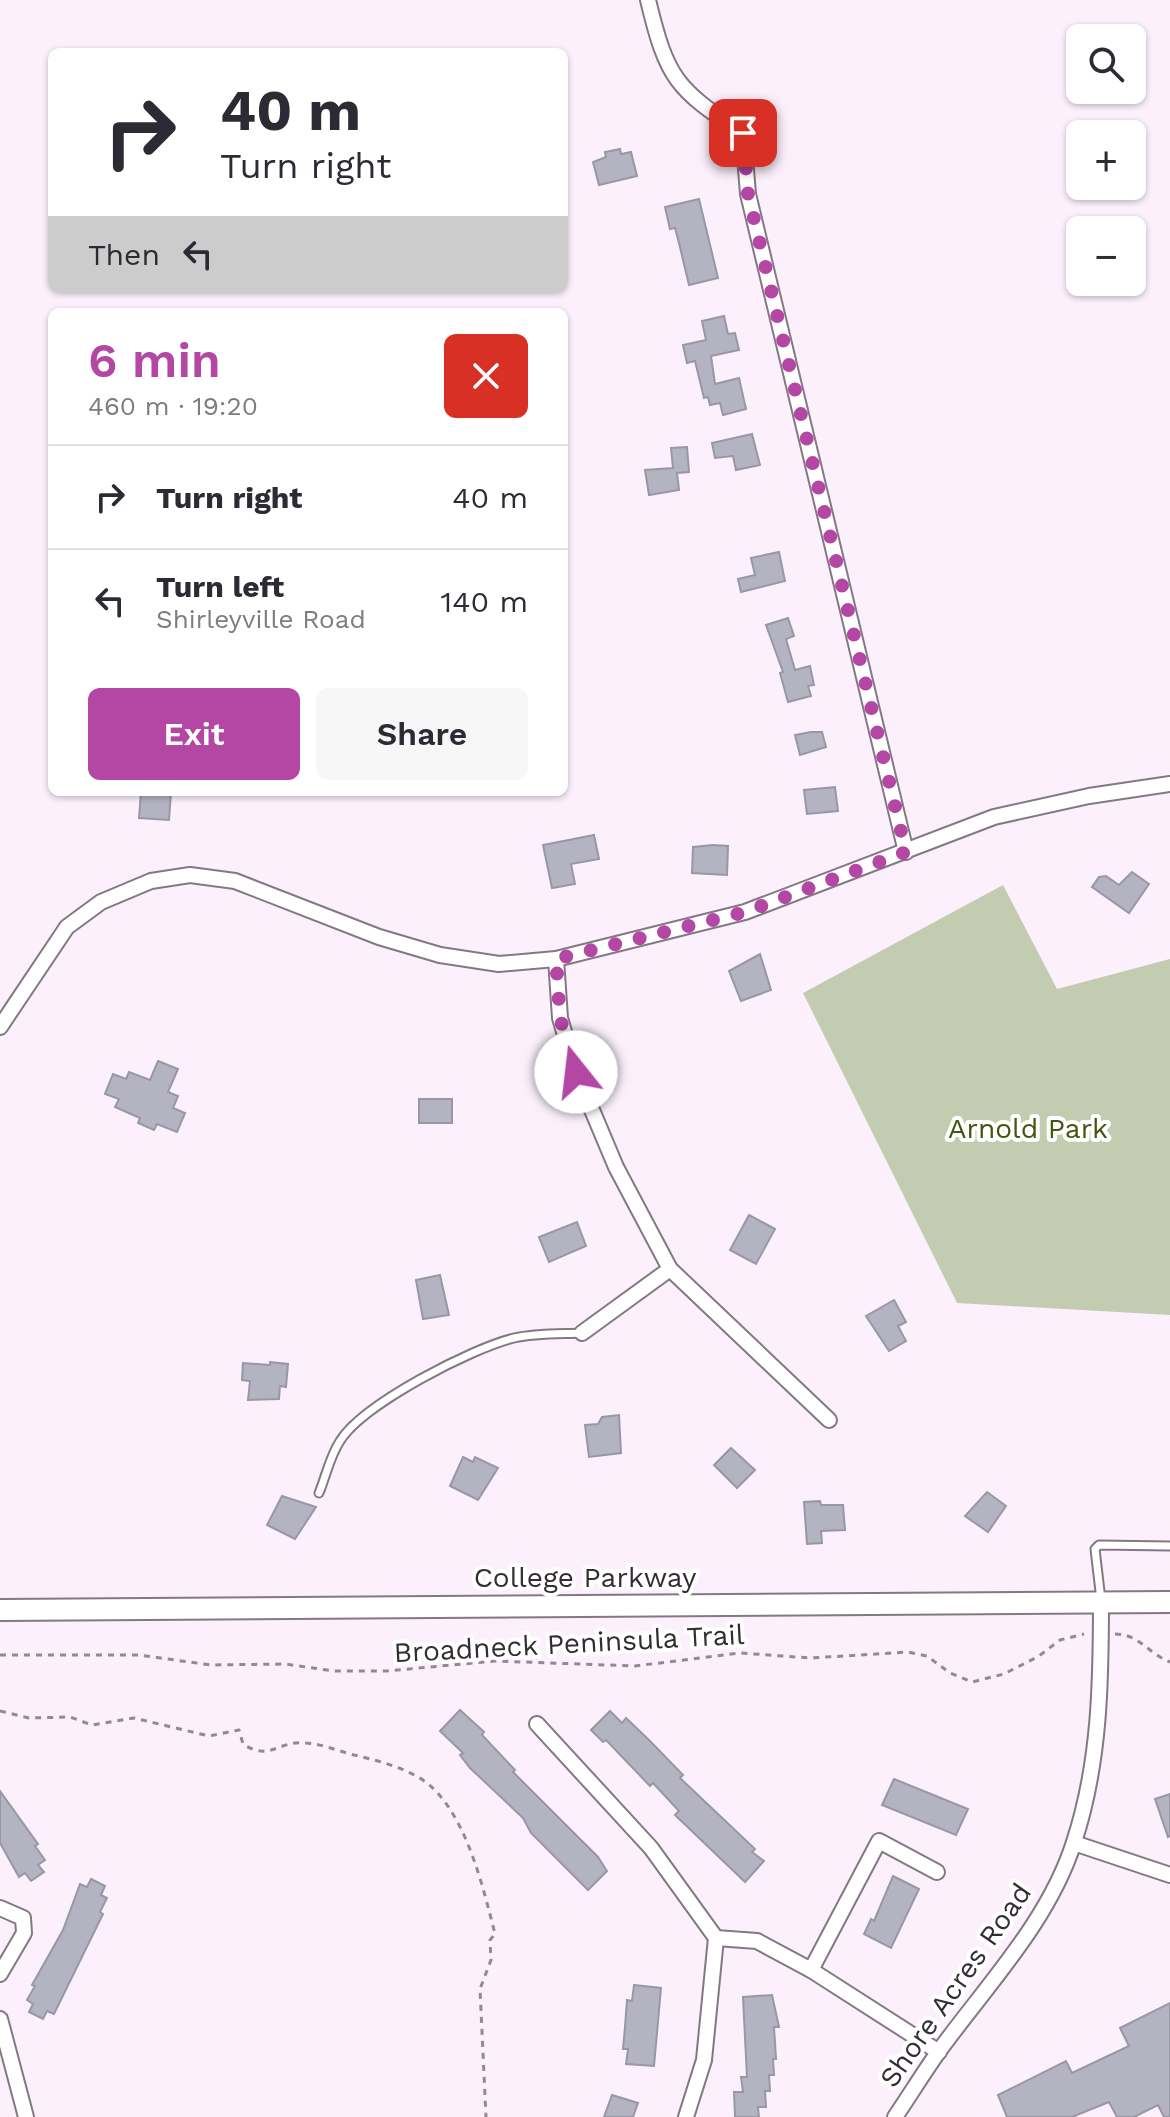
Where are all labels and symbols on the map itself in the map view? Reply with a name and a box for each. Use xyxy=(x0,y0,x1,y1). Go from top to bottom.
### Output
pin xyxy=(709,99,777,167)
position arrow xyxy=(534,1030,618,1114)
park label: Arnold Park xyxy=(948,1112,1108,1145)
street label: College Parkway xyxy=(474,1561,697,1594)
street label: Broadneck Peninsula Trail xyxy=(393,1618,746,1669)
street label: Shore Acres Road xyxy=(873,1877,1038,2094)

